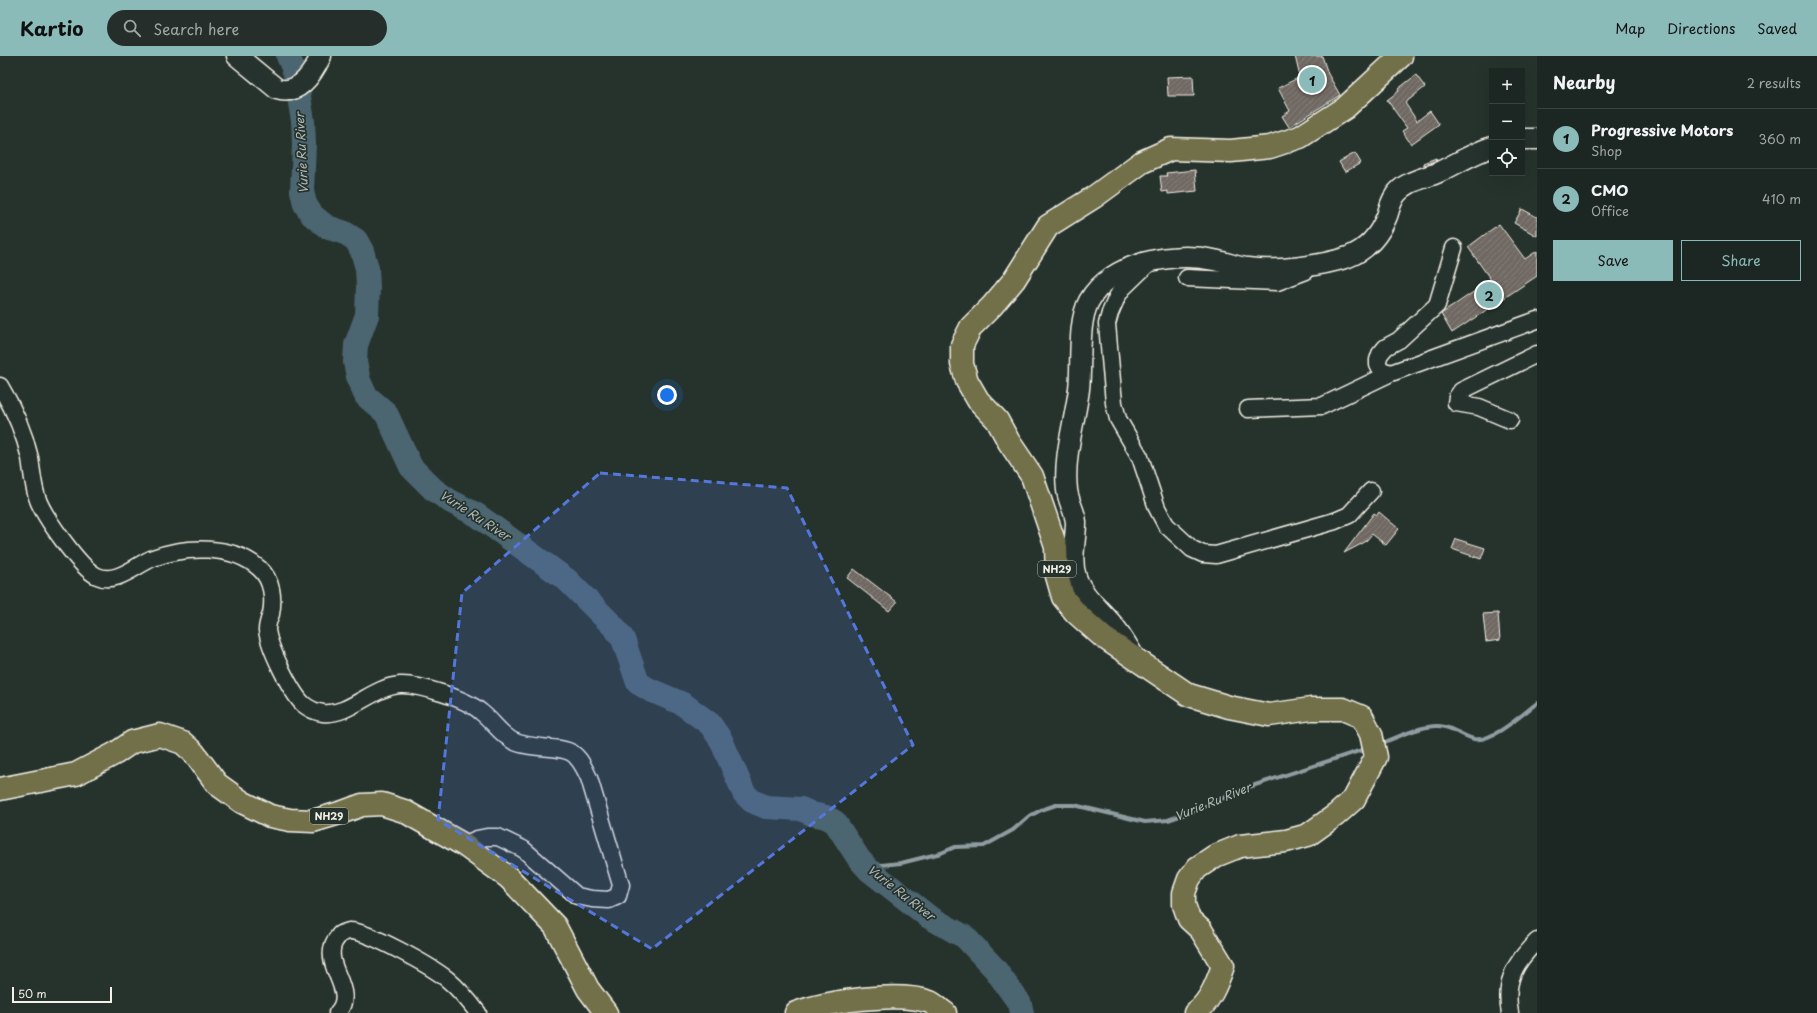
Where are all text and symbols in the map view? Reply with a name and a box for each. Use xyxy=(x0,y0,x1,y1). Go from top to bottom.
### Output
search box xyxy=(107,10,387,46)
text: Kartio xyxy=(20,14,83,42)
icon: search xyxy=(121,17,143,39)
text: Search here xyxy=(153,17,239,40)
text: Map xyxy=(1615,18,1645,39)
text: Directions xyxy=(1667,18,1735,39)
text: Saved xyxy=(1757,18,1797,39)
pin: 1 xyxy=(1299,65,1325,95)
map controls xyxy=(1489,68,1525,176)
button: + xyxy=(1489,68,1525,104)
text: Nearby xyxy=(1553,69,1615,95)
text: 2 results xyxy=(1747,73,1801,92)
button: − xyxy=(1489,104,1525,140)
water label: Vurie Ru River xyxy=(290,110,312,194)
text: Progressive Motors xyxy=(1591,118,1733,141)
text: 1 xyxy=(1563,129,1569,148)
text: 360 m xyxy=(1758,129,1801,148)
button: locate xyxy=(1489,140,1525,176)
text: Shop xyxy=(1591,141,1622,160)
text: CMO xyxy=(1591,178,1628,201)
text: 2 xyxy=(1561,189,1571,208)
text: 410 m xyxy=(1762,189,1801,208)
text: Office xyxy=(1591,201,1629,220)
button: Save xyxy=(1553,240,1673,281)
button: Share xyxy=(1681,240,1801,281)
pin: 2 xyxy=(1476,280,1502,310)
your location xyxy=(657,385,677,405)
water label: Vurie Ru River xyxy=(437,486,516,546)
road number: NH29 xyxy=(1038,561,1076,577)
water label: Vurie Ru River xyxy=(1172,777,1256,825)
road number: NH29 xyxy=(310,808,348,824)
water label: Vurie Ru River xyxy=(864,860,941,926)
scale bar xyxy=(12,985,112,1004)
text: 50 m xyxy=(18,985,47,1002)

